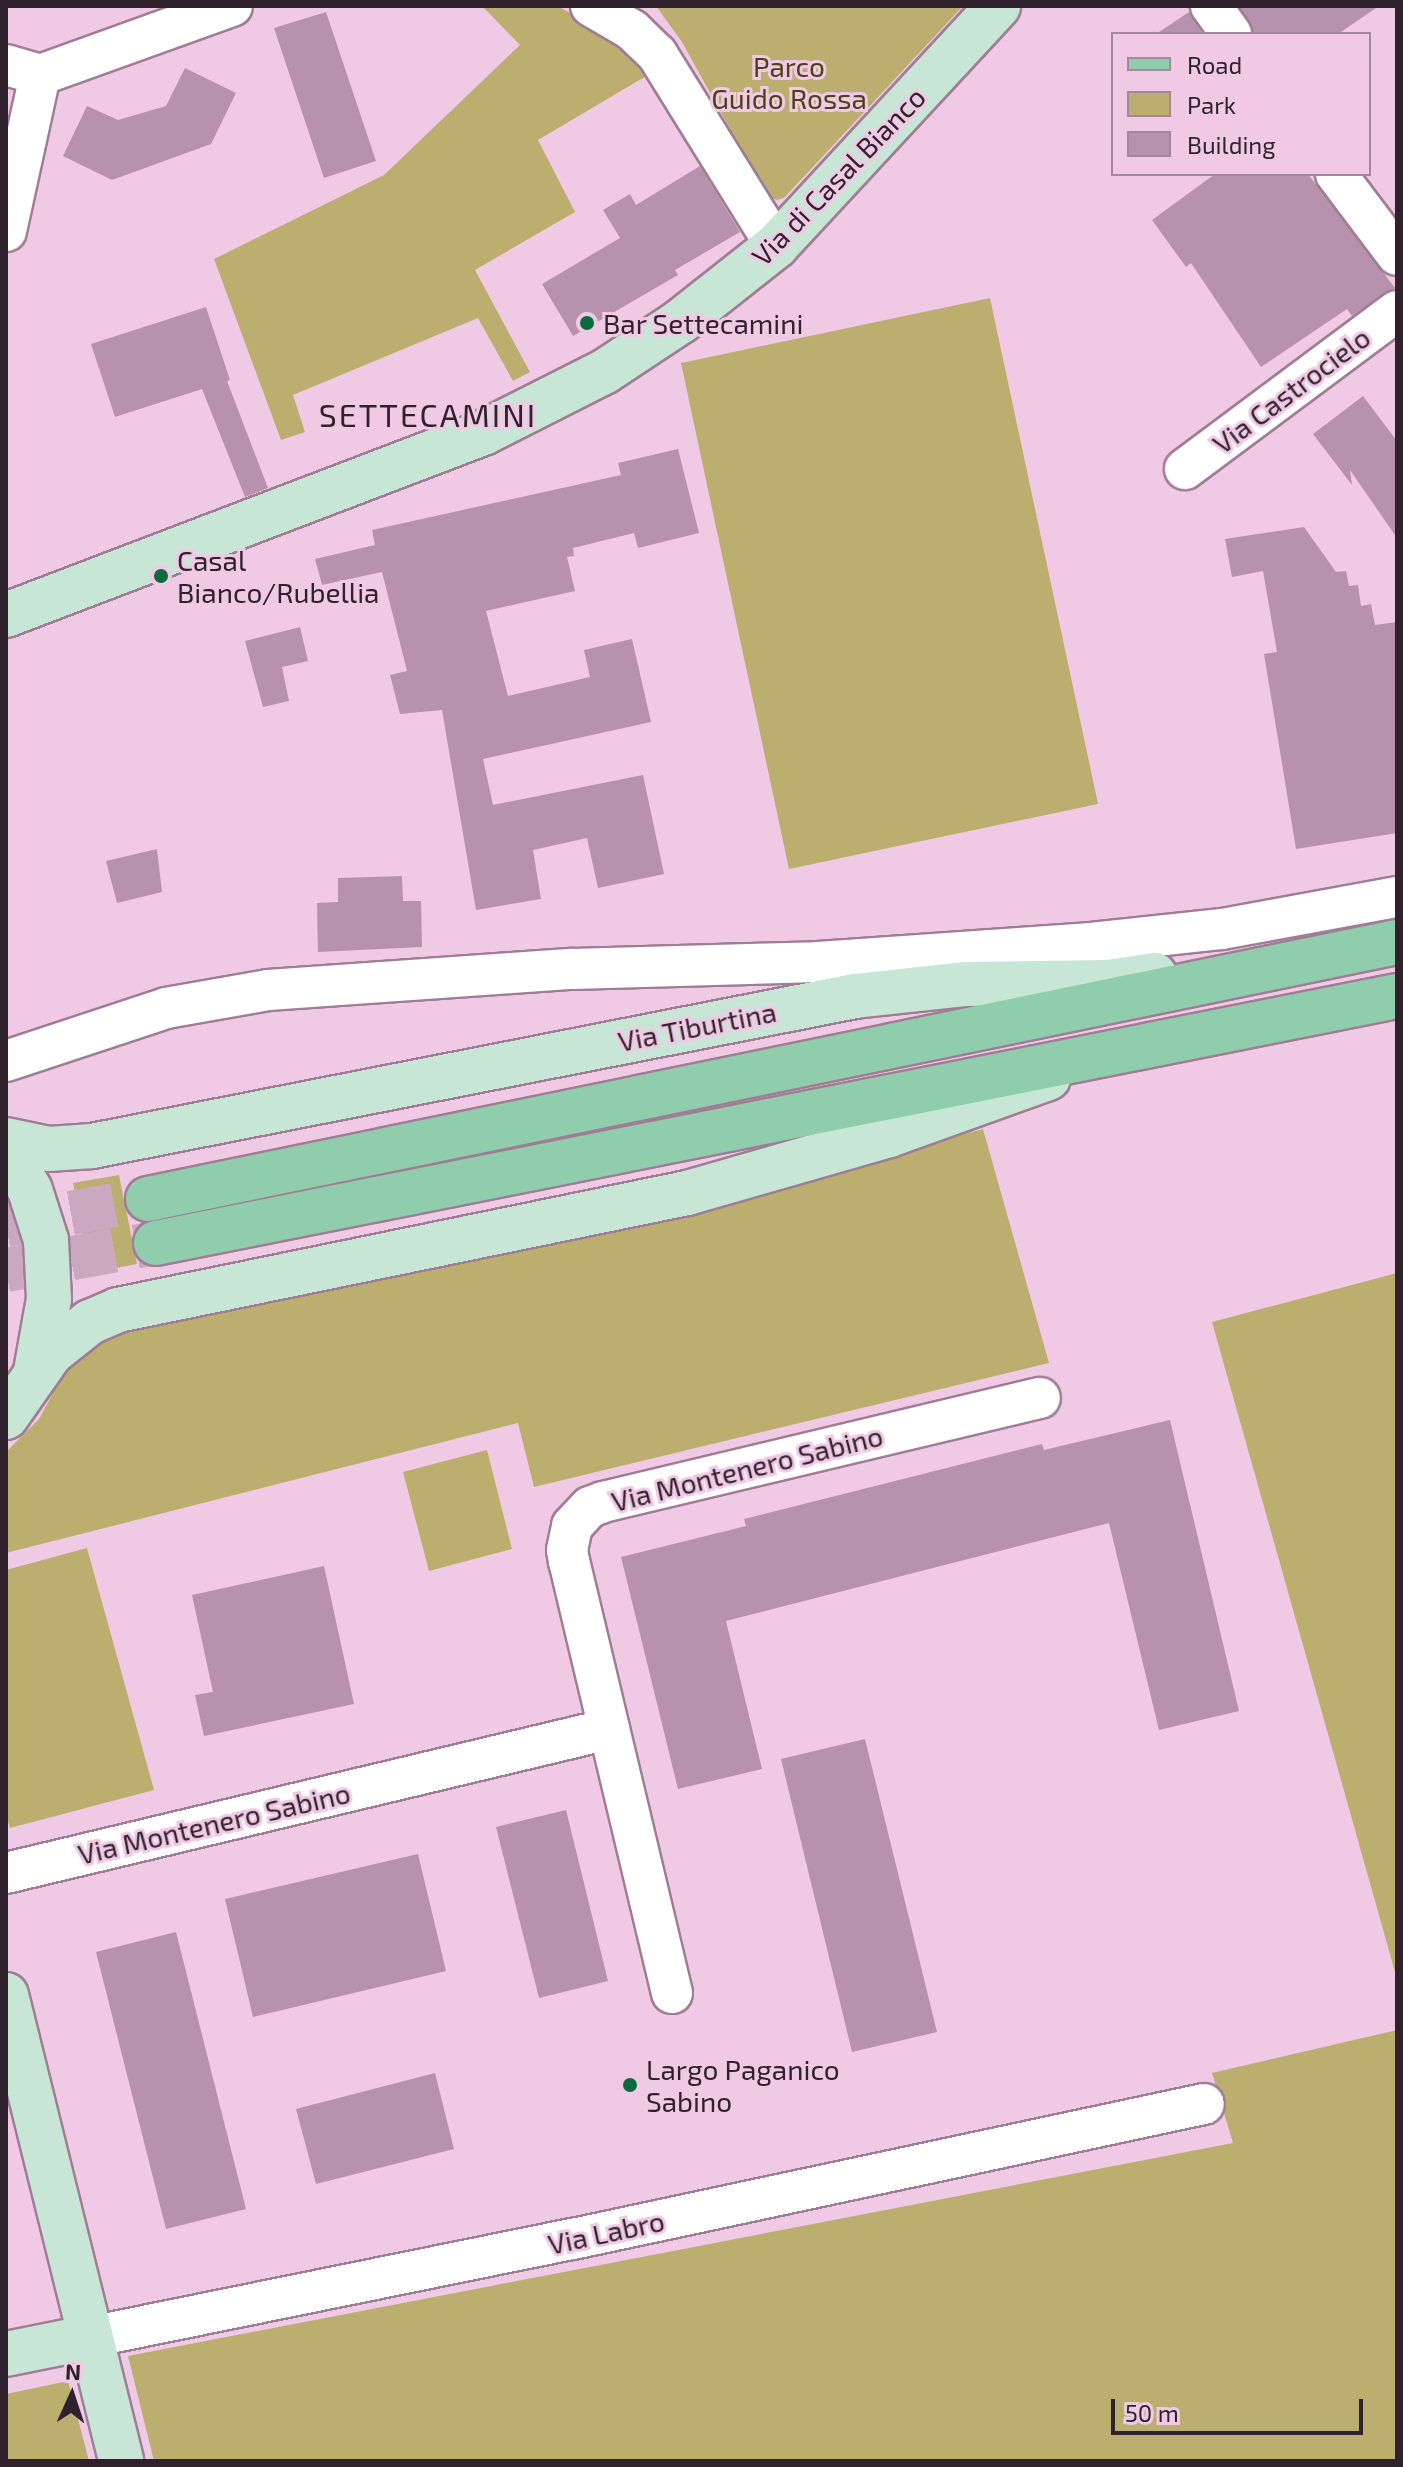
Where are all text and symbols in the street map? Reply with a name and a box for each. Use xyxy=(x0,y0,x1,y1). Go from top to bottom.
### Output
legend xyxy=(1111,32,1371,176)
park label: Parco Guido Rossa xyxy=(711,49,867,115)
text: Road xyxy=(1187,50,1242,79)
street label: Via di Casal Bianco xyxy=(744,80,932,272)
text: Park xyxy=(1187,90,1236,119)
text: Building xyxy=(1187,130,1276,159)
place label: Bar Settecamini xyxy=(603,306,804,340)
marker: Bar Settecamini xyxy=(578,314,596,332)
street label: Via Castrocielo xyxy=(1206,320,1376,460)
district label: SETTECAMINI xyxy=(319,395,537,433)
place label: Casal Bianco/Rubellia xyxy=(177,543,379,609)
marker: Casal Bianco/Rubellia xyxy=(152,567,170,585)
street label: Via Tiburtina xyxy=(615,994,779,1058)
street label: Via Montenero Sabino xyxy=(608,1418,886,1518)
street label: Via Montenero Sabino xyxy=(75,1775,353,1871)
place label: Largo Paganico Sabino xyxy=(646,2052,840,2118)
marker: Largo Paganico Sabino xyxy=(621,2076,639,2094)
street label: Via Labro xyxy=(545,2203,667,2261)
north arrow xyxy=(32,2355,112,2435)
text: N xyxy=(65,2358,82,2384)
scale bar xyxy=(1115,2383,1367,2433)
text: 50 m xyxy=(1125,2398,1179,2427)

